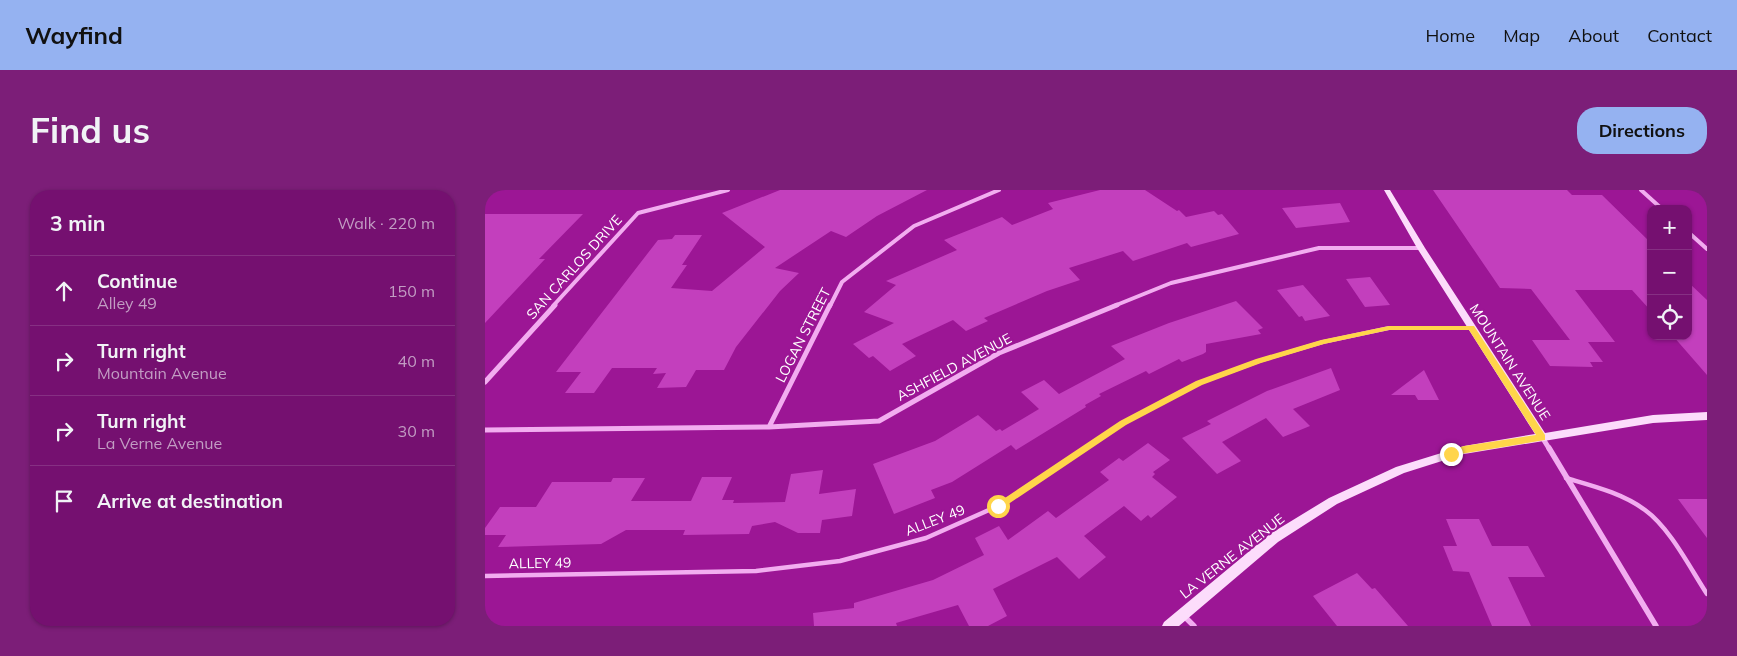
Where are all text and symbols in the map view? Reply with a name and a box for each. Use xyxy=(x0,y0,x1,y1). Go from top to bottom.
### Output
text: Wayfind xyxy=(25,20,123,50)
text: Home xyxy=(1425,24,1475,47)
text: Map xyxy=(1503,24,1540,47)
text: About xyxy=(1568,24,1619,47)
text: Contact xyxy=(1647,24,1712,47)
button: Directions xyxy=(1577,107,1707,154)
text: Find us xyxy=(30,108,150,152)
map controls xyxy=(1647,205,1692,340)
button: + xyxy=(1647,205,1692,250)
text: 3 min xyxy=(50,210,105,236)
street label: SAN CARLOS DRIVE xyxy=(522,211,626,323)
text: Walk · 220 m xyxy=(337,213,435,233)
button: − xyxy=(1647,250,1692,295)
text: Continue xyxy=(97,269,177,293)
icon: ahead xyxy=(50,277,78,305)
text: 150 m xyxy=(388,281,435,301)
street label: LOGAN STREET xyxy=(771,284,835,385)
text: Alley 49 xyxy=(97,293,157,313)
button: locate xyxy=(1647,295,1692,340)
street label: MOUNTAIN AVENUE xyxy=(1466,300,1554,424)
street label: ASHFIELD AVENUE xyxy=(893,329,1015,405)
text: Turn right xyxy=(97,339,186,363)
icon: right xyxy=(50,347,78,375)
text: 40 m xyxy=(398,351,435,371)
text: Mountain Avenue xyxy=(97,363,227,383)
text: Turn right xyxy=(97,409,186,433)
icon: right xyxy=(50,417,78,445)
text: 30 m xyxy=(398,421,435,441)
text: La Verne Avenue xyxy=(97,433,222,453)
route end xyxy=(1440,443,1463,466)
icon: arrive xyxy=(50,487,78,515)
text: Arrive at destination xyxy=(97,489,283,513)
route start xyxy=(987,495,1010,518)
street label: ALLEY 49 xyxy=(903,500,967,540)
street label: LA VERNE AVENUE xyxy=(1176,510,1288,602)
street label: ALLEY 49 xyxy=(509,553,571,573)

